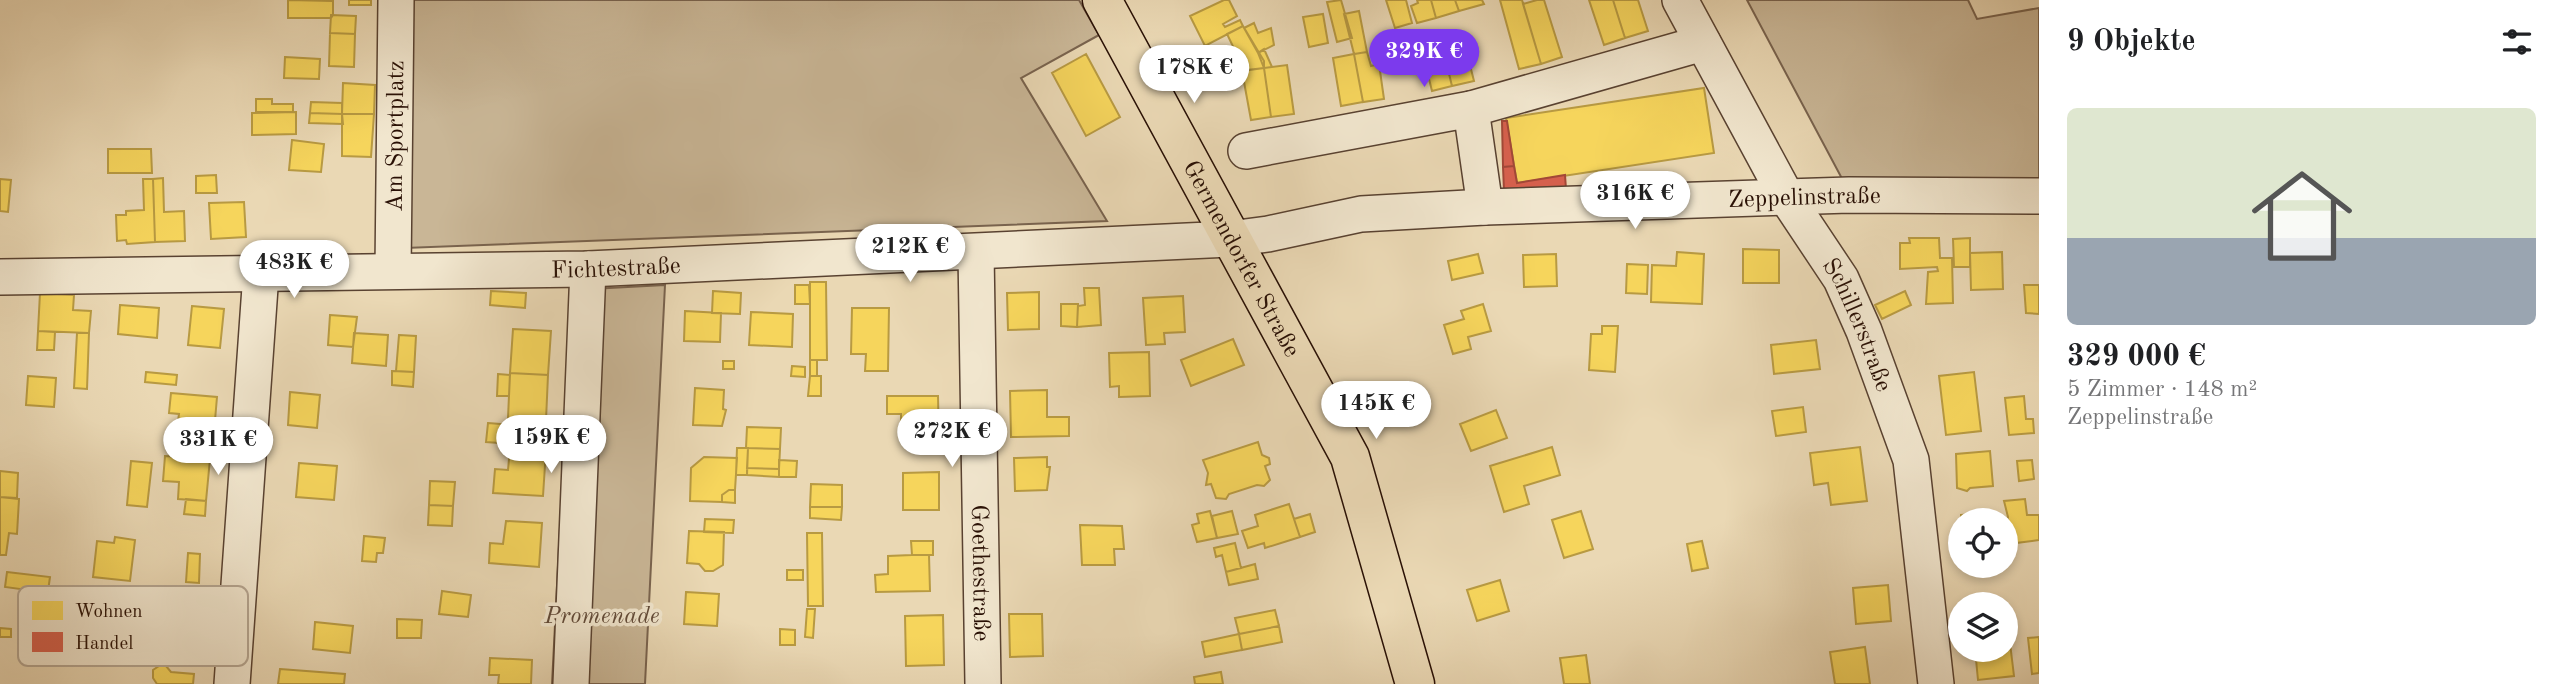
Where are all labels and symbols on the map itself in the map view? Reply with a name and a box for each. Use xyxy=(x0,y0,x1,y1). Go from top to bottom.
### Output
pin: 329K € xyxy=(1367,29,1481,89)
pin: 178K € xyxy=(1137,46,1251,105)
street label: Am Sportplatz xyxy=(384,60,409,212)
street label: Germendorfer Straße xyxy=(1178,157,1303,362)
pin: 316K € xyxy=(1578,172,1692,231)
street label: Zeppelinstraße xyxy=(1728,185,1881,213)
pin: 212K € xyxy=(853,224,967,284)
pin: 483K € xyxy=(237,240,351,300)
street label: Schillerstraße xyxy=(1817,254,1895,395)
street label: Fichtestraße xyxy=(551,255,681,284)
pin: 145K € xyxy=(1319,382,1433,441)
pin: 272K € xyxy=(895,410,1009,469)
pin: 159K € xyxy=(494,416,608,475)
pin: 331K € xyxy=(161,418,275,477)
street label: Goethestraße xyxy=(966,504,992,642)
legend xyxy=(18,586,248,666)
text: Wohnen xyxy=(75,603,143,622)
park label: Promenade xyxy=(543,605,660,629)
text: Handel xyxy=(75,635,133,654)

